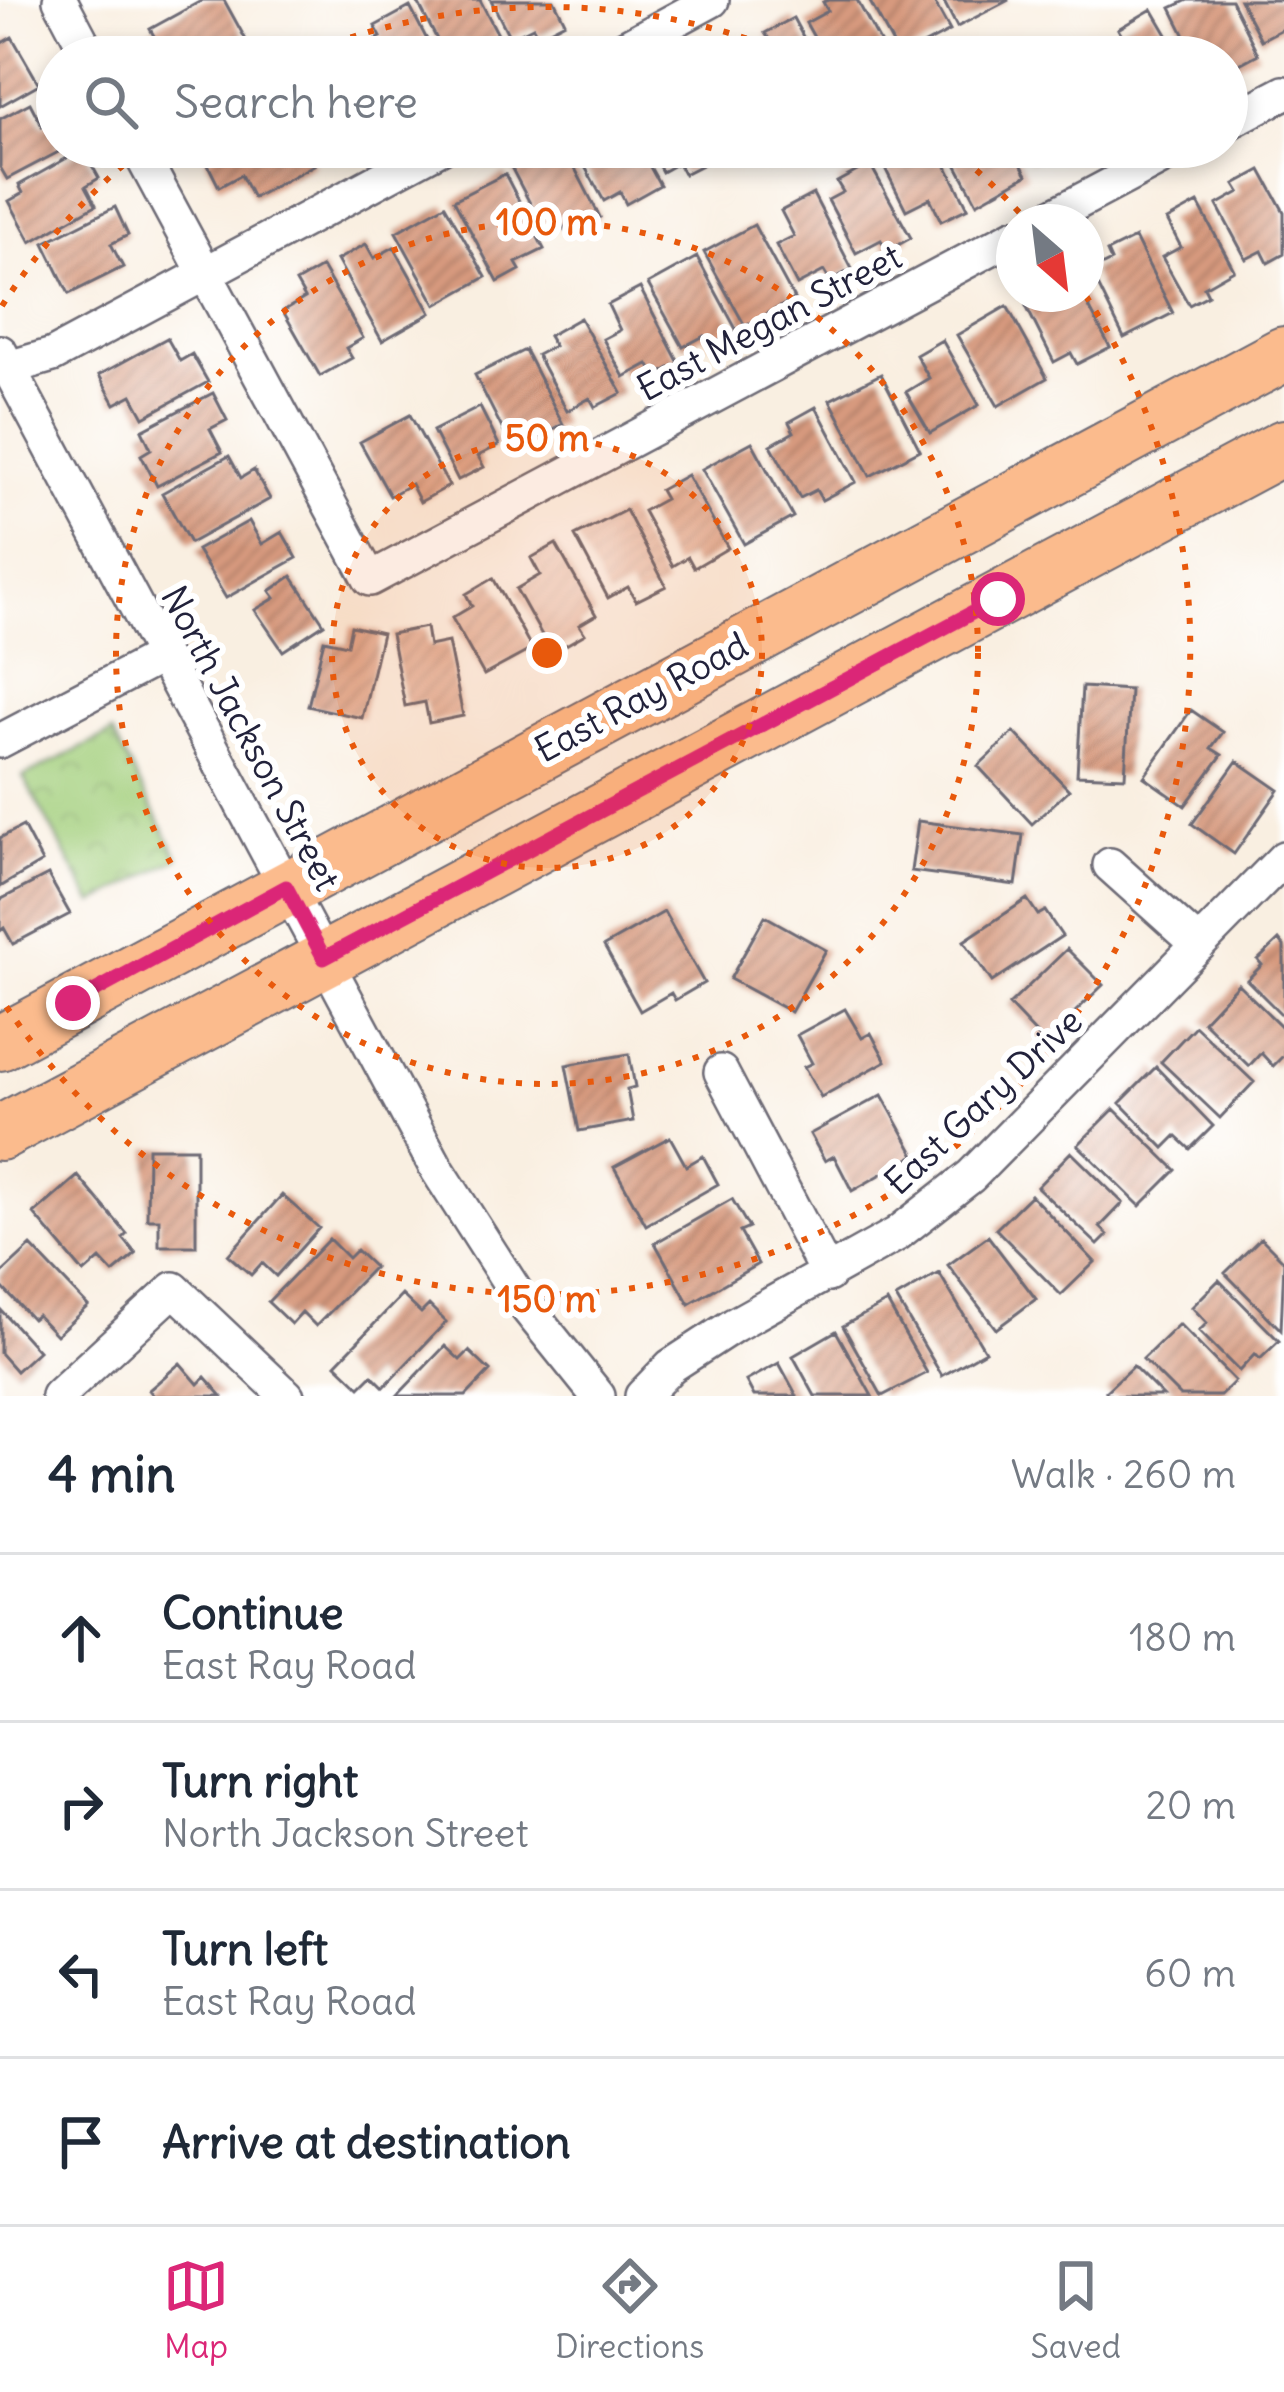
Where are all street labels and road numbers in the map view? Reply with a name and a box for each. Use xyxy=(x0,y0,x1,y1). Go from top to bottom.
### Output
street label: East Megan Street xyxy=(629,234,909,411)
street label: North Jackson Street xyxy=(151,578,350,898)
street label: East Ray Road xyxy=(527,622,755,772)
street label: East Gary Drive xyxy=(875,998,1091,1204)

